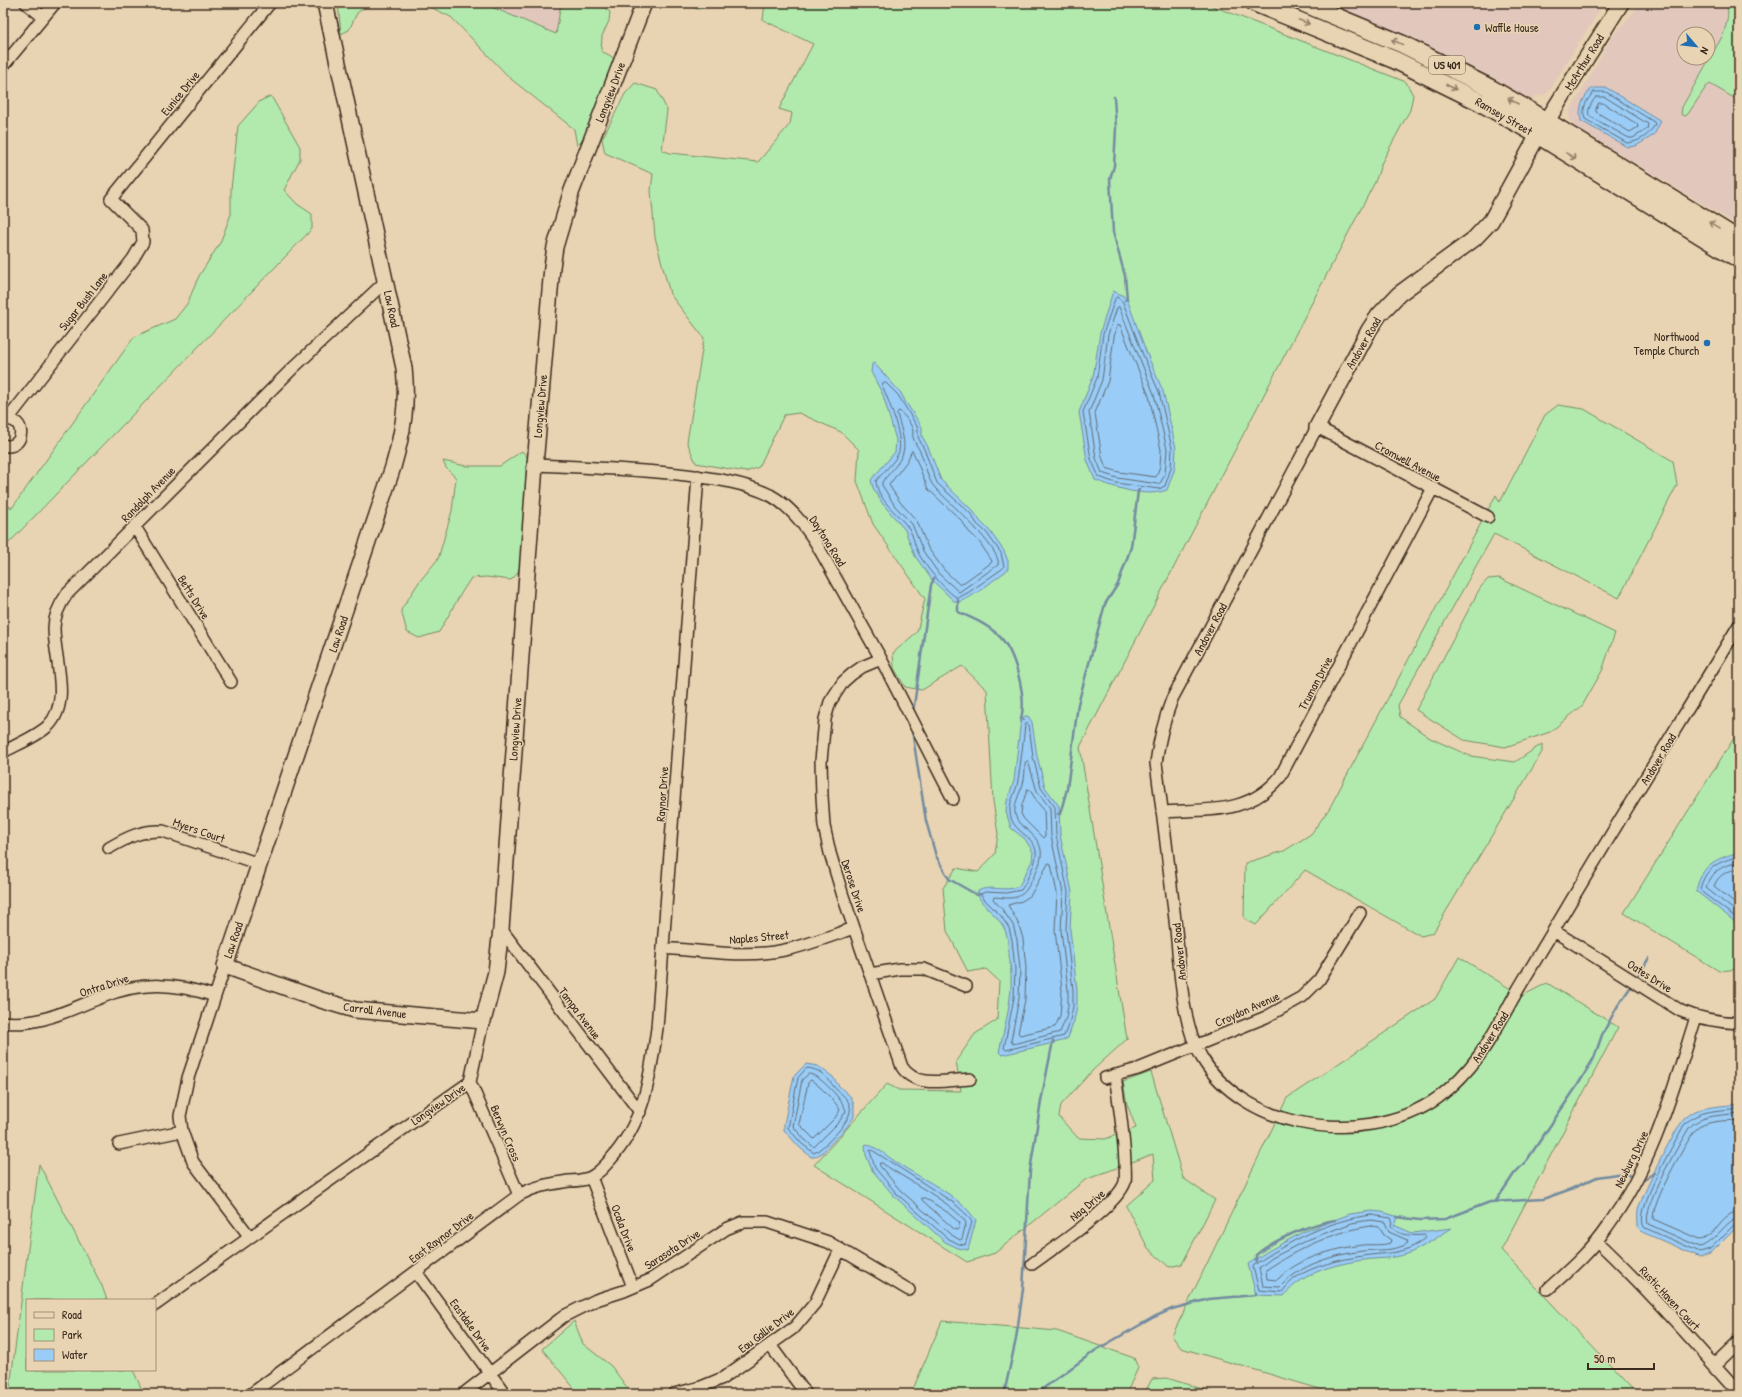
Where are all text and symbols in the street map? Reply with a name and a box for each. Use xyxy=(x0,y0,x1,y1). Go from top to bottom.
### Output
one-way arrow xyxy=(1298,19,1310,27)
place label: Waffle House xyxy=(1485,19,1539,36)
marker: Waffle House xyxy=(1472,22,1482,32)
north arrow xyxy=(1676,26,1716,66)
street label: McArthur Road xyxy=(1560,30,1608,93)
one-way arrow xyxy=(1392,38,1404,45)
text: N xyxy=(1697,45,1712,57)
road number: US 401 xyxy=(1429,56,1465,74)
street label: Longview Drive xyxy=(591,59,629,125)
street label: Eunice Drive xyxy=(157,67,203,119)
one-way arrow xyxy=(1445,84,1457,91)
street label: Ramsey Street xyxy=(1472,93,1536,140)
one-way arrow xyxy=(1507,96,1519,104)
one-way arrow xyxy=(1565,152,1577,160)
one-way arrow xyxy=(1708,220,1720,228)
street label: Sugar Bush Lane xyxy=(55,268,112,334)
street label: Law Road xyxy=(380,289,404,329)
street label: Andover Road xyxy=(1341,314,1385,372)
place label: Northwood Temple Church xyxy=(1634,328,1699,359)
marker: Northwood Temple Church xyxy=(1702,338,1712,348)
street label: Longview Drive xyxy=(529,374,551,438)
street label: Cromwell Avenue xyxy=(1372,436,1444,486)
street label: Randolph Avenue xyxy=(117,462,179,526)
street label: Daytona Road xyxy=(806,512,850,570)
street label: Betts Drive xyxy=(174,572,214,622)
street label: Andover Road xyxy=(1189,599,1231,658)
street label: Law Road xyxy=(324,613,352,654)
street label: Truman Drive xyxy=(1294,653,1336,713)
street label: Longview Drive xyxy=(504,697,526,761)
street label: Andover Road xyxy=(1636,730,1680,788)
street label: Raynor Drive xyxy=(652,766,672,822)
street label: Myers Court xyxy=(171,813,228,847)
street label: Derose Drive xyxy=(837,857,871,915)
street label: Law Road xyxy=(219,919,247,960)
street label: Andover Road xyxy=(1168,922,1190,981)
street label: Naples Street xyxy=(729,926,790,948)
street label: Oates Drive xyxy=(1624,955,1676,997)
street label: Ontra Drive xyxy=(77,969,131,1001)
street label: Tampa Avenue xyxy=(555,983,605,1043)
street label: Croydon Avenue xyxy=(1212,987,1282,1031)
street label: Carroll Avenue xyxy=(342,998,408,1022)
street label: Andover Road xyxy=(1468,1008,1513,1066)
street label: Longview Drive xyxy=(407,1079,469,1129)
street label: Berwyn Cross xyxy=(487,1102,526,1164)
street label: Newburg Drive xyxy=(1610,1127,1652,1190)
street label: Nag Drive xyxy=(1066,1185,1109,1225)
street label: Ocala Drive xyxy=(607,1202,641,1254)
street label: East Raynor Drive xyxy=(405,1207,477,1267)
street label: Sarasota Drive xyxy=(641,1225,703,1273)
street label: Rustic Haven Court xyxy=(1636,1262,1705,1334)
street label: Eastdale Drive xyxy=(446,1295,496,1355)
legend xyxy=(26,1299,156,1371)
street label: Eau Gallie Drive xyxy=(735,1303,798,1357)
text: Road xyxy=(62,1306,82,1323)
text: Park xyxy=(62,1326,82,1343)
scale bar xyxy=(1588,1345,1654,1371)
text: Water xyxy=(62,1346,88,1363)
text: 50 m xyxy=(1594,1350,1615,1367)

